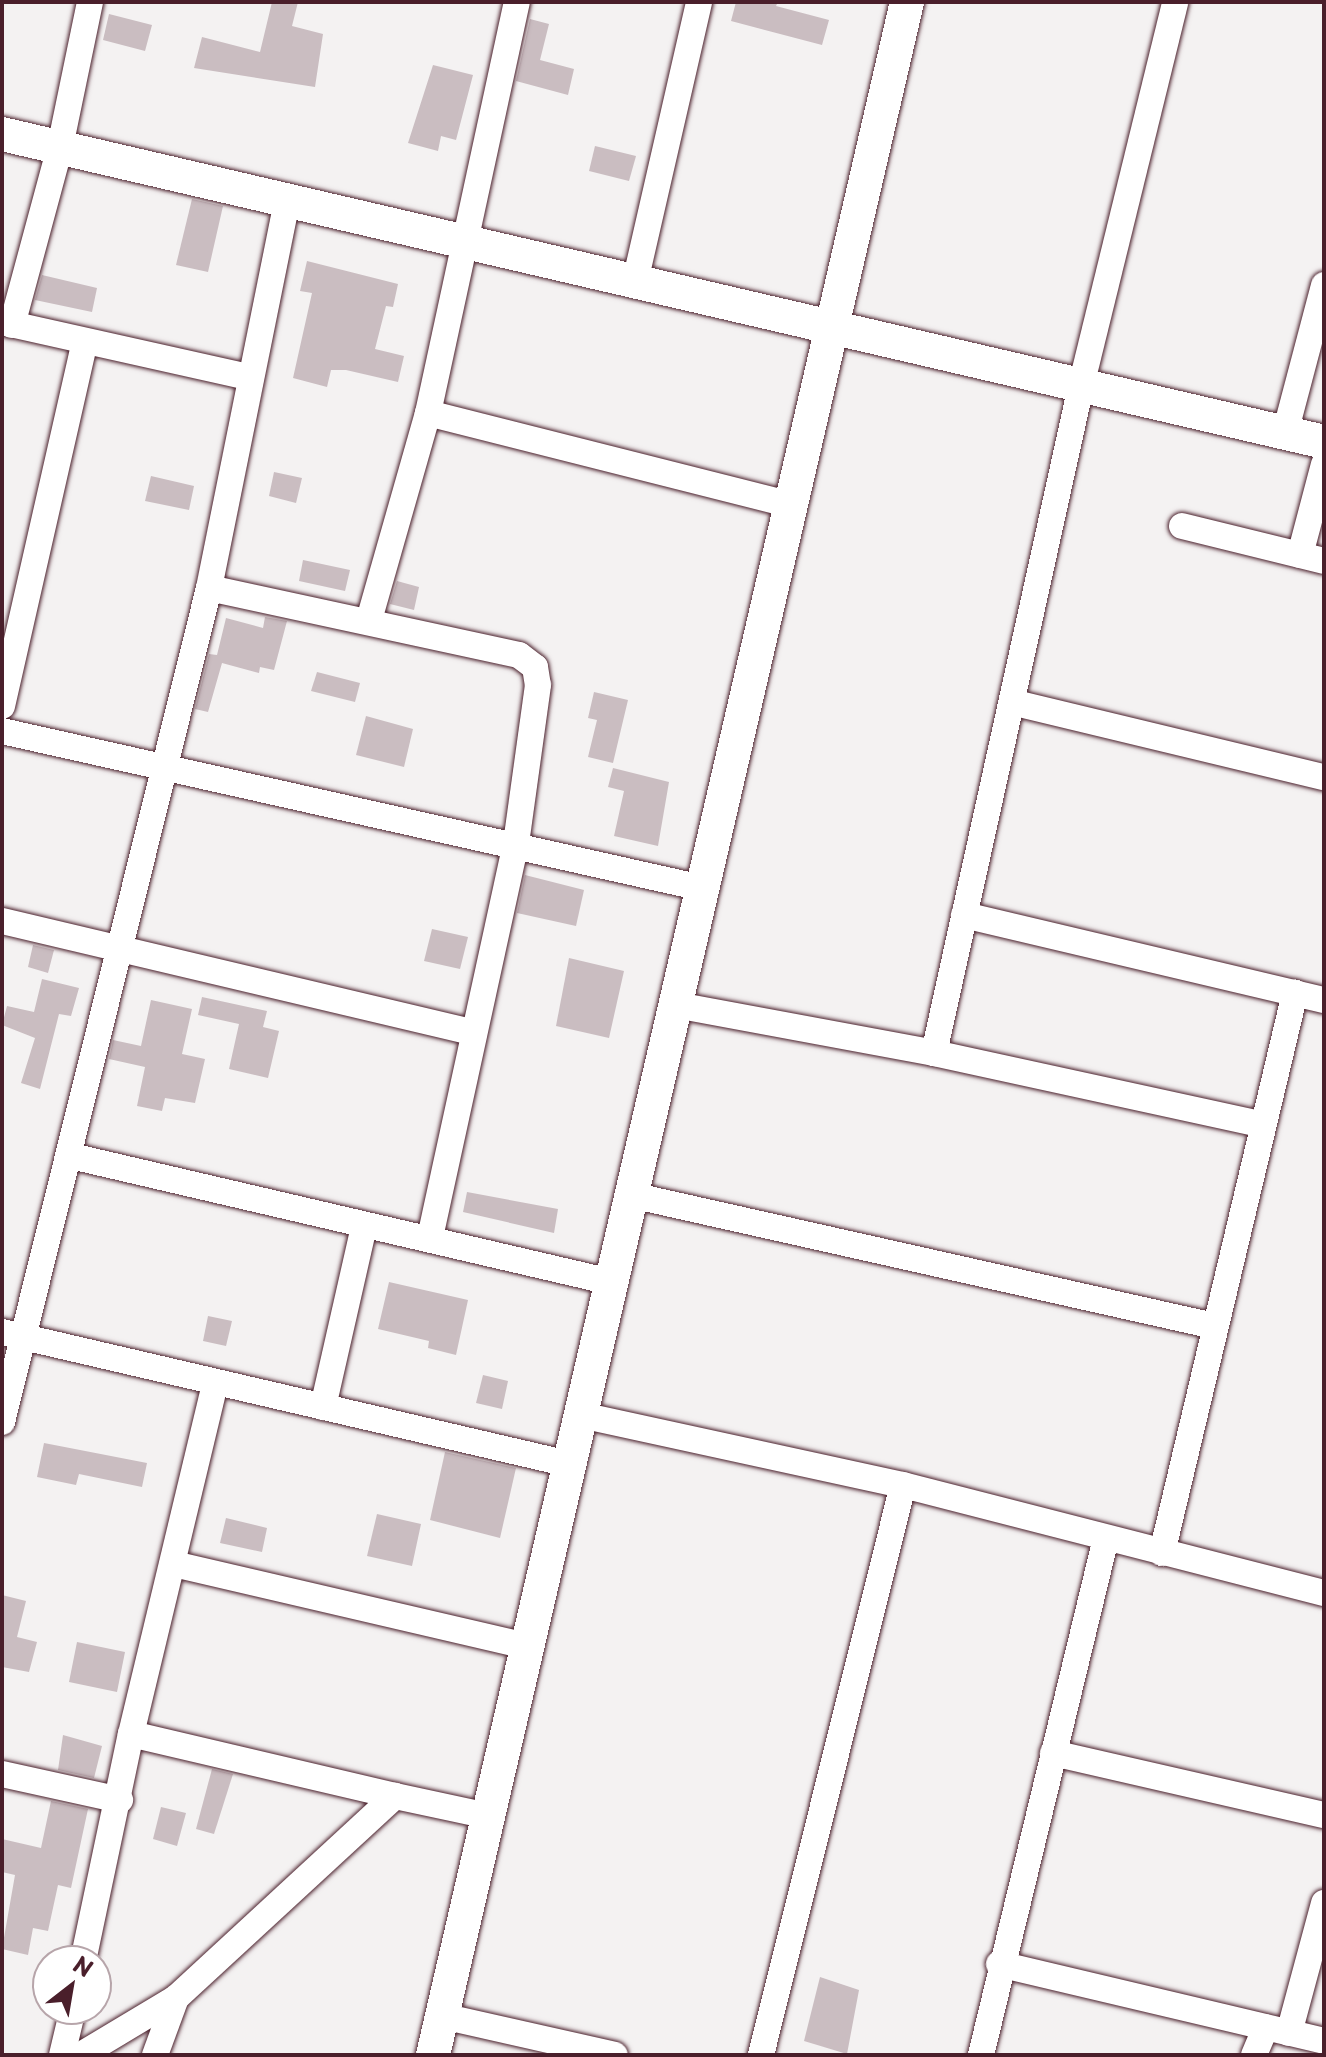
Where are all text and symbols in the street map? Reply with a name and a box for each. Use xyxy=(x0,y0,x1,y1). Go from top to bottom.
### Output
north arrow xyxy=(32,1945,112,2025)
text: N xyxy=(68,1947,100,1984)

